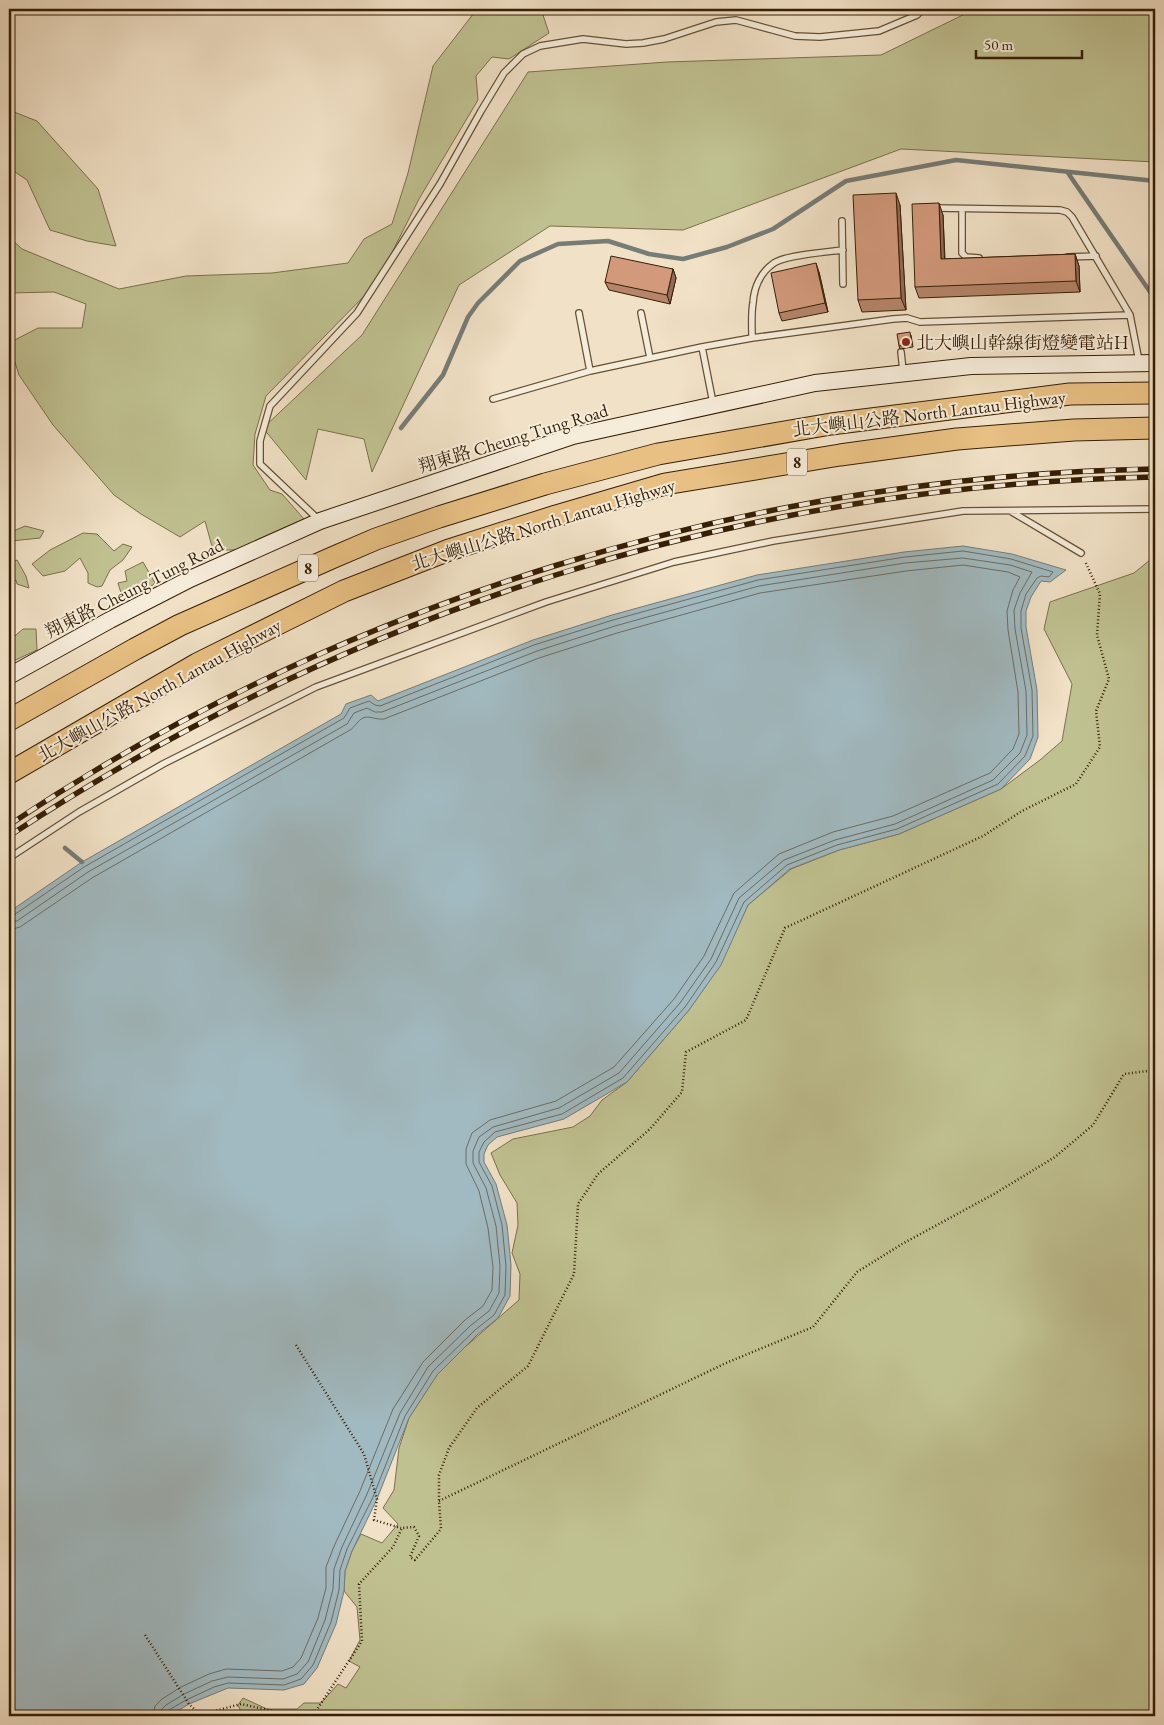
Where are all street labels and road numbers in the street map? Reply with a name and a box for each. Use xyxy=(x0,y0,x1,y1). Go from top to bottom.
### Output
street label: 北大嶼山公路 North Lantau Highway xyxy=(791,385,1067,441)
street label: 翔東路 Cheung Tung Road xyxy=(415,398,612,478)
road number: 8 xyxy=(787,448,807,476)
street label: 北大嶼山公路 North Lantau Highway xyxy=(408,473,678,575)
street label: 翔東路 Cheung Tung Road xyxy=(41,533,228,643)
road number: 8 xyxy=(298,554,318,582)
street label: 北大嶼山公路 North Lantau Highway xyxy=(33,613,285,767)

